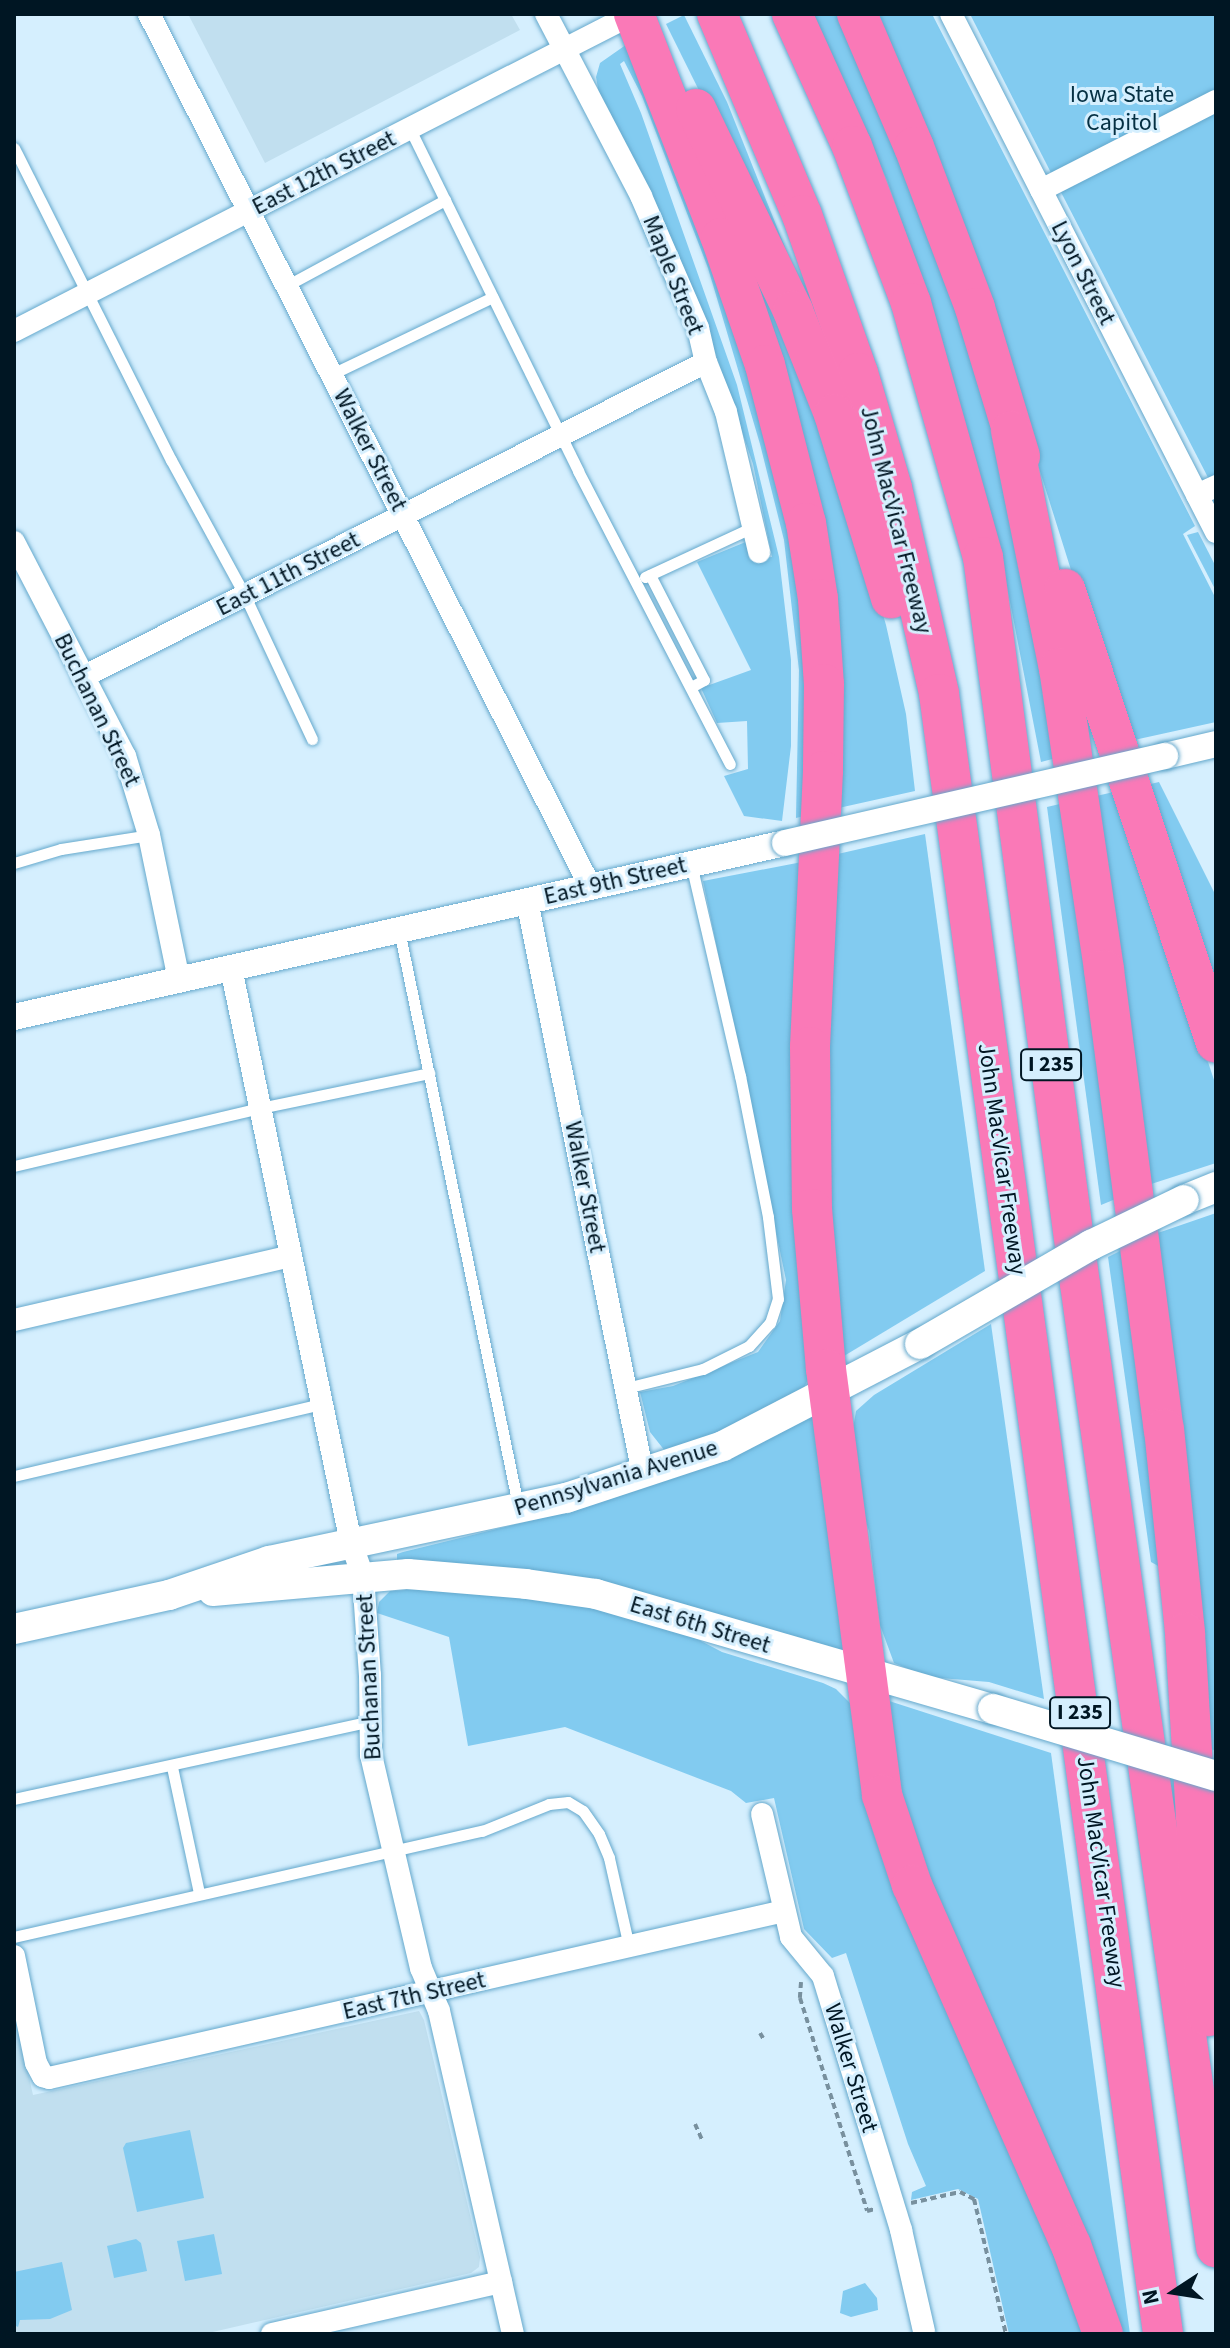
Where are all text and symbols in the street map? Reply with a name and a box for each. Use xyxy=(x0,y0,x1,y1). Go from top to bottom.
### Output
park label: Iowa State Capitol xyxy=(1070,81,1174,137)
street label: East 12th Street xyxy=(247,124,401,222)
street label: Maple Street xyxy=(636,211,710,339)
street label: Lyon Street xyxy=(1045,216,1121,330)
street label: Walker Street xyxy=(327,384,413,516)
street label: John MacVicar Freeway xyxy=(854,403,938,637)
street label: East 11th Street xyxy=(211,525,365,623)
street label: Buchanan Street xyxy=(48,629,146,791)
street label: East 9th Street xyxy=(541,851,689,911)
street label: John MacVicar Freeway xyxy=(971,1041,1033,1277)
road number: I 235 xyxy=(1019,1047,1083,1083)
street label: Walker Street xyxy=(558,1119,612,1255)
street label: Pennsylvania Avenue xyxy=(511,1433,721,1523)
street label: East 6th Street xyxy=(626,1590,774,1660)
street label: Buchanan Street xyxy=(350,1593,388,1761)
road number: I 235 xyxy=(1048,1695,1112,1731)
street label: John MacVicar Freeway xyxy=(1070,1754,1132,1990)
street label: East 7th Street xyxy=(340,1966,488,2026)
street label: Walker Street xyxy=(818,2000,884,2136)
north arrow xyxy=(1134,2252,1214,2332)
text: N xyxy=(1133,2287,1168,2307)

